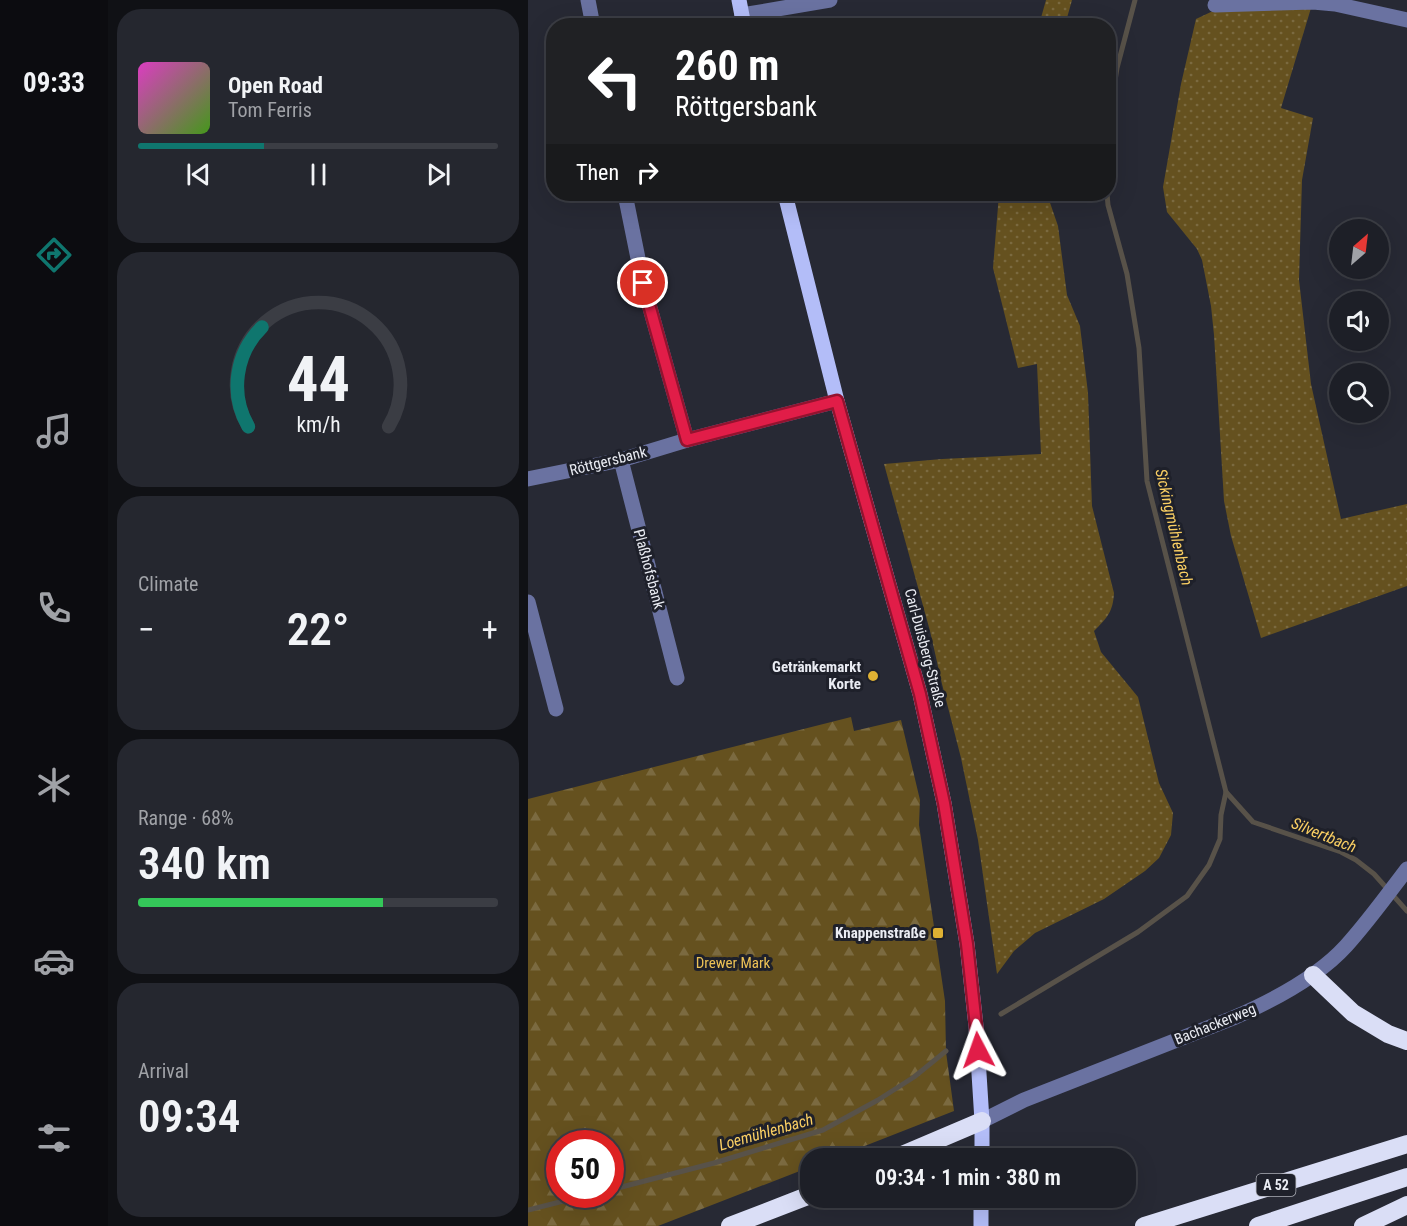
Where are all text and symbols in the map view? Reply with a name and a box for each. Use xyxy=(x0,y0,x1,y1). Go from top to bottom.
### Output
text: 260 m xyxy=(675,41,780,90)
icon: left xyxy=(576,42,654,120)
text: 09:33 xyxy=(23,67,85,99)
text: Open Road xyxy=(228,73,323,98)
text: Röttgersbank xyxy=(675,91,817,123)
text: Tom Ferris xyxy=(228,98,312,122)
icon: right xyxy=(631,156,664,189)
icon: previous xyxy=(182,158,215,191)
icon: pause xyxy=(302,158,335,191)
icon: next xyxy=(422,158,455,191)
text: Then xyxy=(576,160,619,185)
north arrow xyxy=(1329,219,1389,279)
map controls xyxy=(1329,219,1389,423)
icon: directions xyxy=(33,234,75,276)
pin xyxy=(617,257,668,308)
icon: arrive xyxy=(626,266,659,299)
button: sound xyxy=(1329,291,1389,351)
text: 44 xyxy=(286,343,350,416)
button: search xyxy=(1329,363,1389,423)
icon: music xyxy=(33,410,75,452)
text: km/h xyxy=(296,412,340,437)
street label: Röttgersbank xyxy=(568,443,649,479)
water label: Sickingmühlenbach xyxy=(1151,467,1197,587)
street label: Plaßhofsbank xyxy=(630,527,668,611)
text: Climate xyxy=(138,572,198,596)
icon: phone xyxy=(33,587,75,629)
street label: Carl-Duisberg-Straße xyxy=(901,587,949,709)
text: 22° xyxy=(287,603,349,656)
text: − xyxy=(138,610,155,649)
text: + xyxy=(482,610,498,649)
place label: Getränkemarkt Korte xyxy=(772,658,861,693)
marker: Getränkemarkt Korte xyxy=(866,669,880,683)
icon: climate xyxy=(33,764,75,806)
text: Range · 68% xyxy=(138,806,234,830)
water label: Silvertbach xyxy=(1289,813,1359,857)
text: 340 km xyxy=(138,837,271,890)
place label: Knappenstraße xyxy=(835,924,926,942)
marker: Knappenstraße xyxy=(931,926,945,940)
icon: car xyxy=(33,940,75,982)
park label: Drewer Mark xyxy=(696,954,771,972)
street label: Bachackerweg xyxy=(1172,1000,1258,1048)
position arrow xyxy=(946,1018,1010,1082)
text: Arrival xyxy=(138,1059,189,1083)
text: 09:34 xyxy=(138,1090,240,1143)
water label: Loemühlenbach xyxy=(717,1109,815,1155)
icon: filters xyxy=(33,1117,75,1159)
speed limit sign: 50 xyxy=(546,1130,624,1208)
text: 09:34 · 1 min · 380 m xyxy=(875,1165,1061,1190)
road number: A 52 xyxy=(1256,1174,1296,1196)

